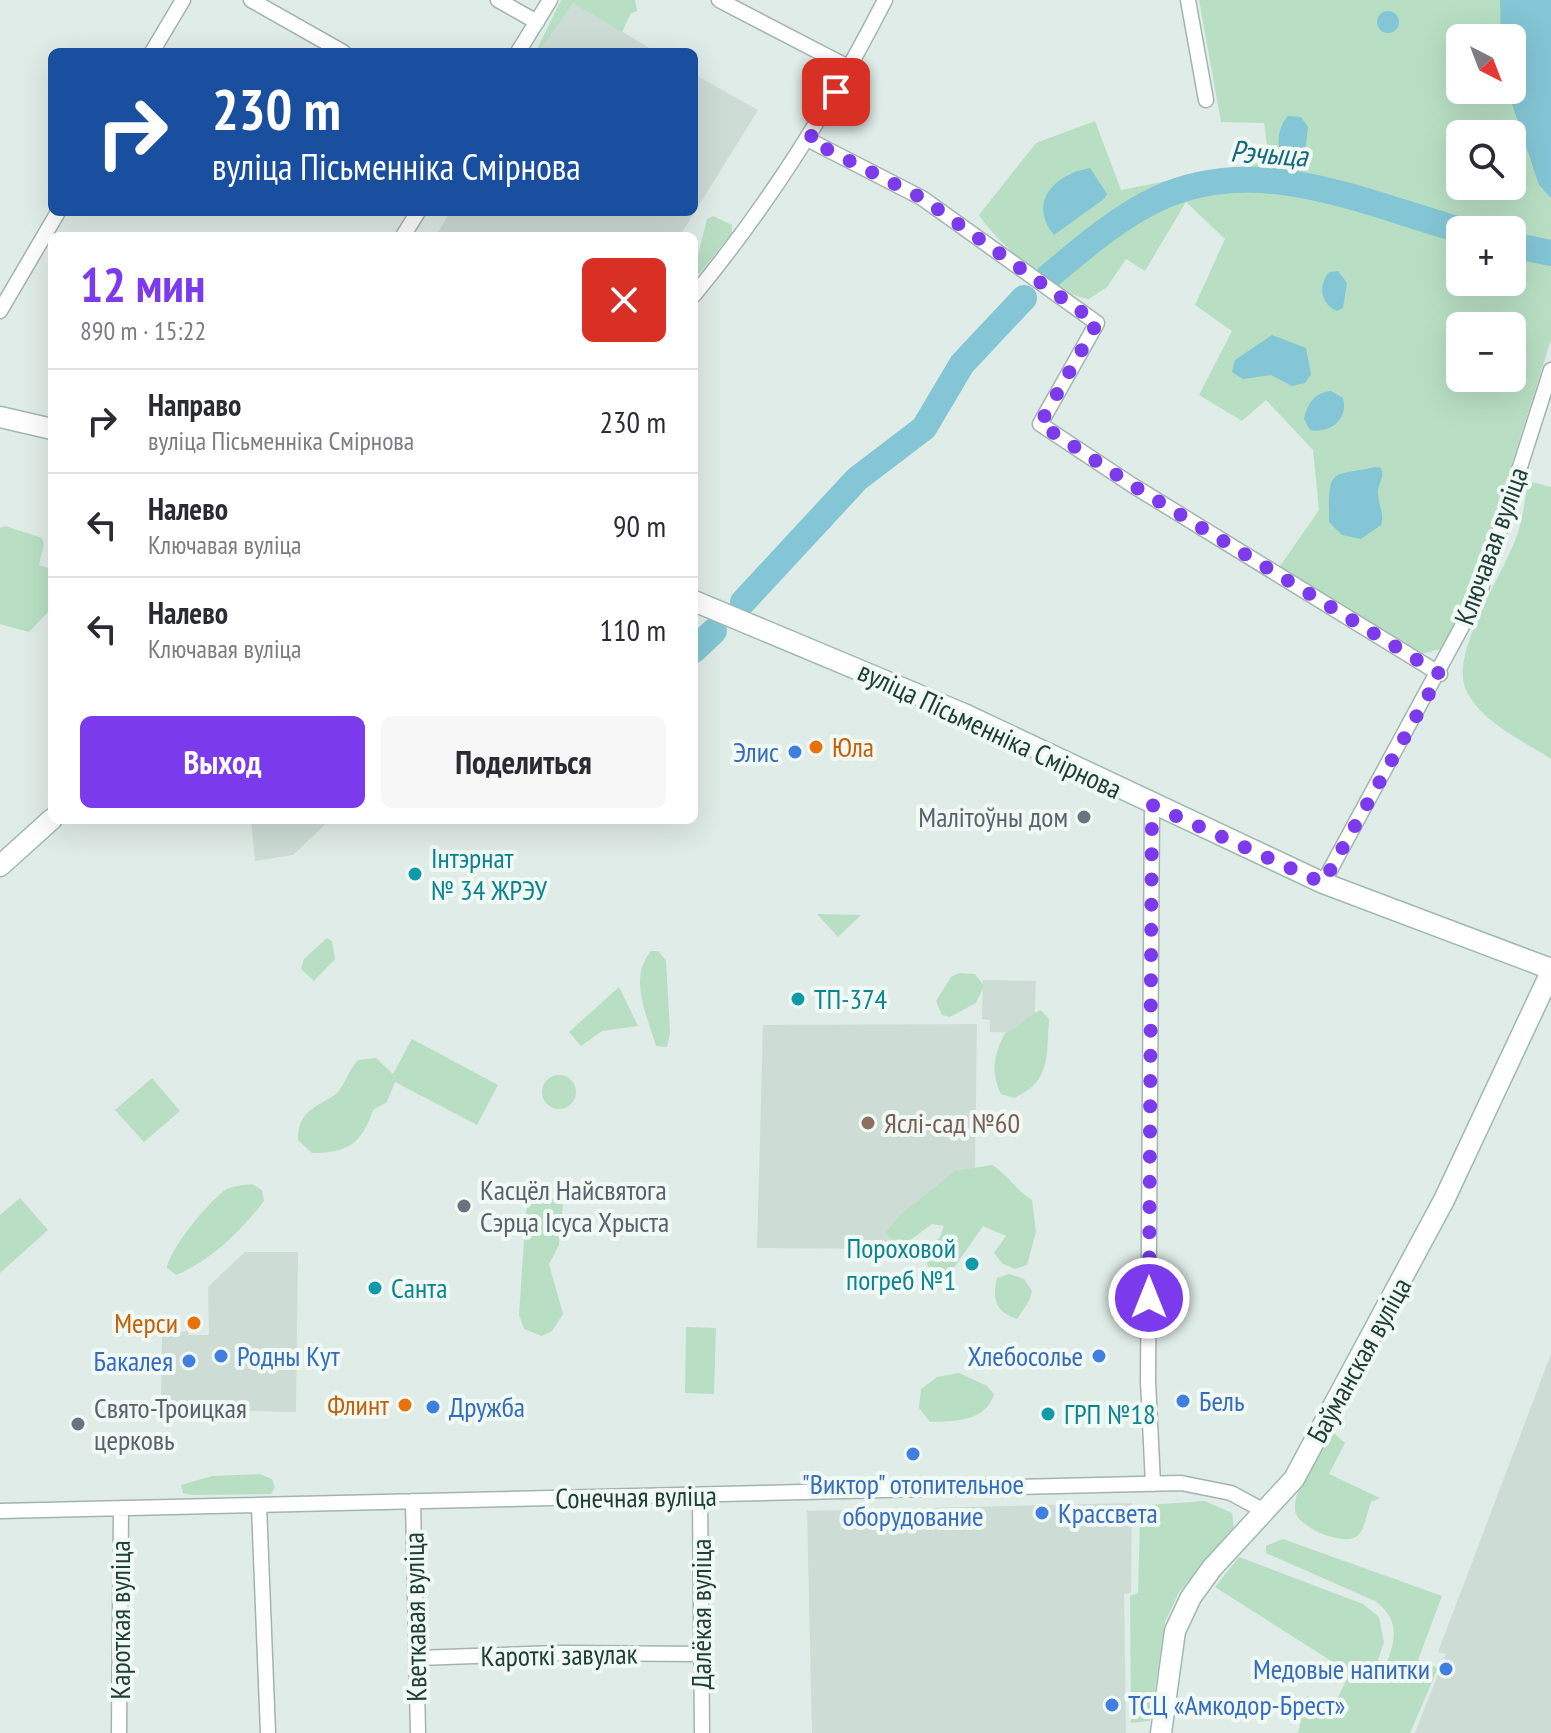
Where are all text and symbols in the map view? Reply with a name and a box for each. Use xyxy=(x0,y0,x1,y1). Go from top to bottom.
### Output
north arrow xyxy=(1446,24,1526,104)
map controls xyxy=(1446,24,1526,392)
pin xyxy=(802,58,870,126)
icon: arrive xyxy=(814,70,858,114)
text: 230 m xyxy=(212,73,341,145)
icon: right xyxy=(80,80,184,184)
button: search xyxy=(1446,120,1526,200)
water label: Рэчыца xyxy=(1229,130,1311,175)
text: вуліца Пісьменніка Смірнова xyxy=(212,143,581,190)
button: + xyxy=(1446,216,1526,296)
text: 12 мин xyxy=(80,253,205,315)
button: close xyxy=(582,258,666,342)
button: − xyxy=(1446,312,1526,392)
text: 890 m · 15:22 xyxy=(80,314,206,347)
text: Направо xyxy=(148,385,241,424)
icon: right xyxy=(80,399,124,443)
text: 230 m xyxy=(600,402,666,441)
text: вуліца Пісьменніка Смірнова xyxy=(148,424,414,457)
street label: Ключавая вуліца xyxy=(1445,462,1536,630)
text: Налево xyxy=(148,489,228,528)
icon: left xyxy=(80,503,124,547)
text: 90 m xyxy=(613,506,666,545)
text: Ключавая вуліца xyxy=(148,528,301,561)
text: Налево xyxy=(148,593,228,632)
icon: left xyxy=(80,607,124,651)
text: 110 m xyxy=(600,610,666,649)
text: Ключавая вуліца xyxy=(148,632,301,665)
street label: вуліца Пісьменніка Смірнова xyxy=(852,652,1128,807)
button: Выход xyxy=(80,716,365,808)
button: Поделиться xyxy=(381,716,666,808)
place label: Юла xyxy=(832,728,874,765)
place label: Элис xyxy=(733,733,779,770)
marker: Юла xyxy=(807,738,825,756)
marker: Элис xyxy=(786,743,804,761)
place label: Малітоўны дом xyxy=(918,798,1068,835)
marker: Малітоўны дом xyxy=(1075,808,1093,826)
place label: Інтэрнат № 34 ЖРЭУ xyxy=(431,839,547,908)
marker: Інтэрнат № 34 ЖРЭУ xyxy=(406,865,424,883)
place label: ТП-374 xyxy=(814,980,888,1017)
marker: ТП-374 xyxy=(789,990,807,1008)
place label: Яслі-сад №60 xyxy=(884,1104,1020,1141)
marker: Яслі-сад №60 xyxy=(859,1114,877,1132)
place label: Касцёл Найсвятога Сэрца Ісуса Хрыста xyxy=(480,1171,669,1240)
marker: Касцёл Найсвятога Сэрца Ісуса Хрыста xyxy=(455,1197,473,1215)
place label: Пороховой погреб №1 xyxy=(846,1229,956,1298)
marker: Пороховой погреб №1 xyxy=(963,1255,981,1273)
position arrow xyxy=(1107,1256,1191,1340)
place label: Санта xyxy=(391,1269,447,1306)
street label: Баўманская вуліца xyxy=(1298,1271,1419,1449)
marker: Санта xyxy=(366,1279,384,1297)
place label: Мерси xyxy=(114,1304,178,1341)
marker: Мерси xyxy=(185,1314,203,1332)
place label: Родны Кут xyxy=(237,1337,340,1374)
place label: Хлебосолье xyxy=(967,1337,1083,1374)
place label: Бакалея xyxy=(94,1342,173,1379)
marker: Родны Кут xyxy=(212,1347,230,1365)
marker: Хлебосолье xyxy=(1090,1347,1108,1365)
marker: Бакалея xyxy=(180,1352,198,1370)
place label: Бель xyxy=(1199,1382,1245,1419)
place label: Флинт xyxy=(327,1386,389,1423)
place label: Дружба xyxy=(449,1388,525,1425)
place label: Свято-Троицкая церковь xyxy=(94,1389,247,1458)
marker: Бель xyxy=(1174,1392,1192,1410)
place label: ГРП №18 xyxy=(1064,1395,1156,1432)
marker: Флинт xyxy=(396,1396,414,1414)
marker: Дружба xyxy=(424,1398,442,1416)
marker: ГРП №18 xyxy=(1039,1405,1057,1423)
marker: Свято-Троицкая церковь xyxy=(69,1415,87,1433)
marker: "Виктор" отопительное оборудование xyxy=(904,1445,922,1463)
place label: "Виктор" отопительное оборудование xyxy=(802,1465,1024,1534)
street label: Сонечная вуліца xyxy=(555,1477,717,1516)
place label: Крассвета xyxy=(1058,1494,1158,1531)
marker: Крассвета xyxy=(1033,1504,1051,1522)
street label: Кветкавая вуліца xyxy=(395,1532,434,1702)
street label: Далёкая вуліца xyxy=(682,1539,719,1689)
street label: Кароткая вуліца xyxy=(101,1540,138,1700)
street label: Кароткі завулак xyxy=(480,1635,638,1674)
place label: Медовые напитки xyxy=(1253,1650,1430,1687)
marker: Медовые напитки xyxy=(1437,1660,1455,1678)
place label: ТСЦ «Амкодор-Брест» xyxy=(1128,1686,1345,1723)
marker: ТСЦ «Амкодор-Брест» xyxy=(1103,1696,1121,1714)

